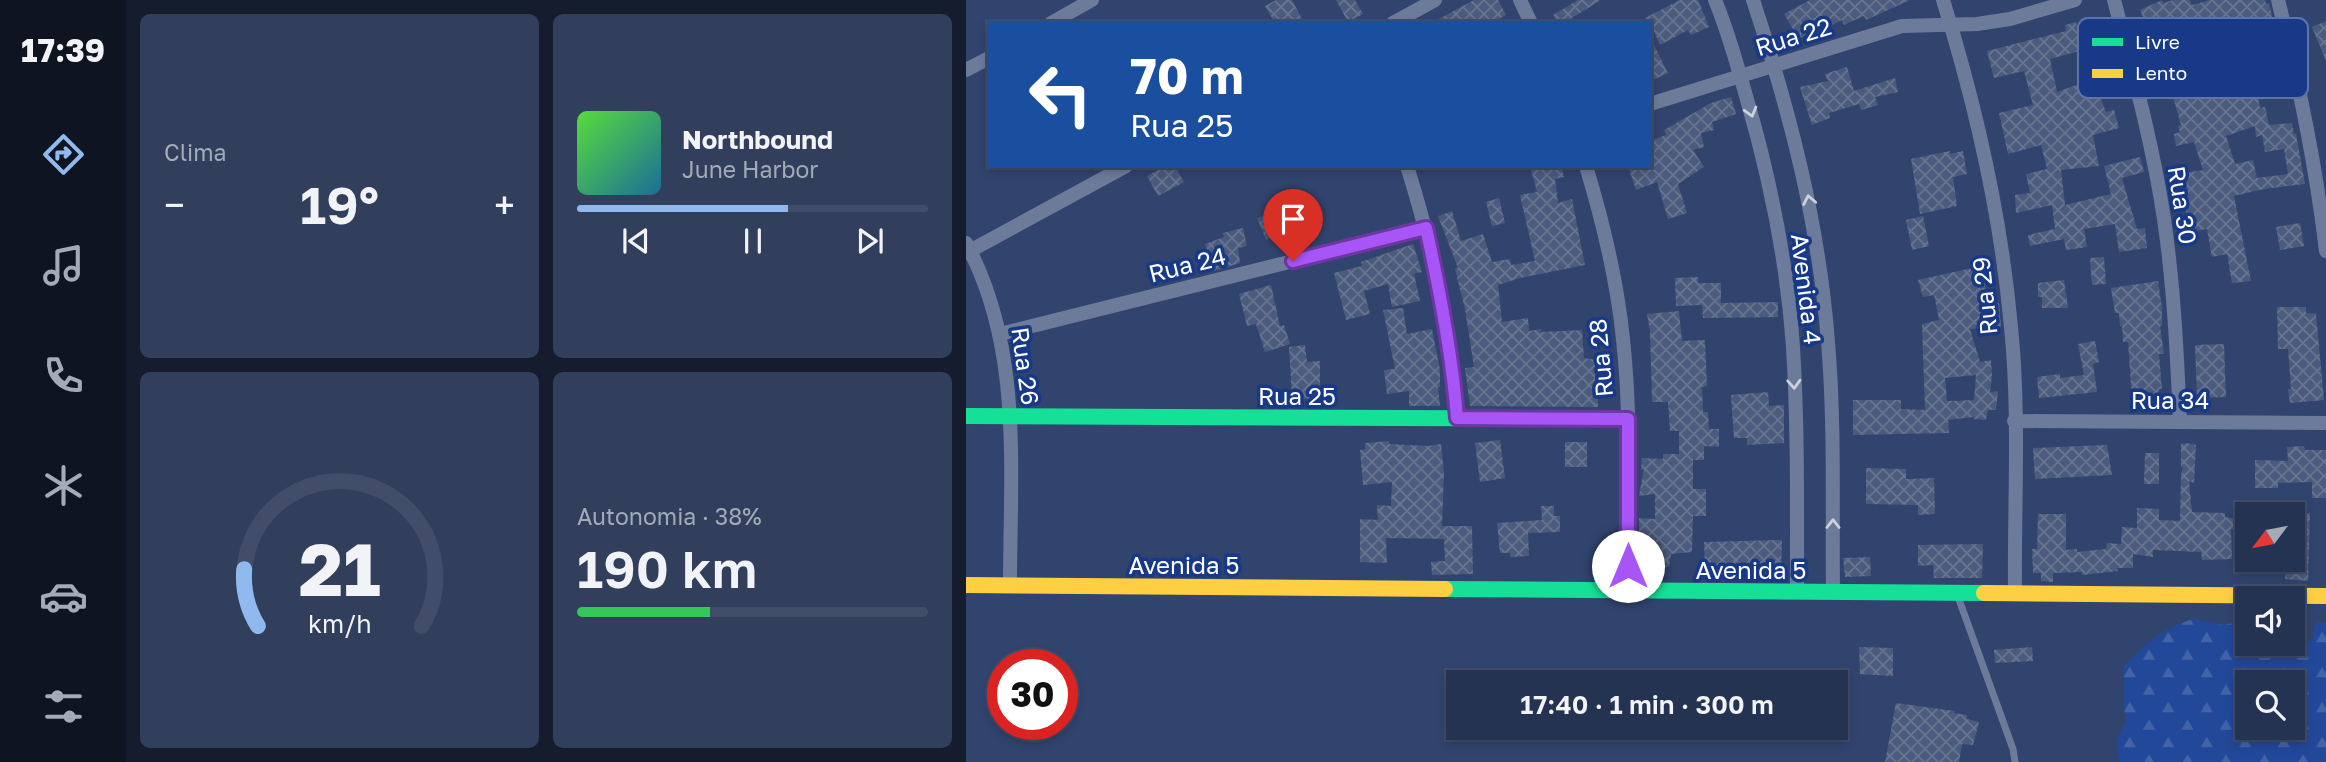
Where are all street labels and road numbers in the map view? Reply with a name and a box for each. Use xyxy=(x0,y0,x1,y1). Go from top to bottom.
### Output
street label: Rua 22 xyxy=(1752,11,1834,61)
street label: Rua 30 xyxy=(2163,164,2203,246)
street label: Avenida 4 xyxy=(1786,232,1828,346)
street label: Rua 24 xyxy=(1145,240,1229,288)
street label: Rua 29 xyxy=(1965,256,2003,336)
street label: Rua 28 xyxy=(1582,318,1618,398)
street label: Rua 26 xyxy=(1006,325,1046,407)
street label: Rua 25 xyxy=(1258,381,1336,410)
street label: Rua 34 xyxy=(2131,385,2209,414)
street label: Avenida 5 xyxy=(1129,550,1239,579)
street label: Avenida 5 xyxy=(1696,555,1806,584)

